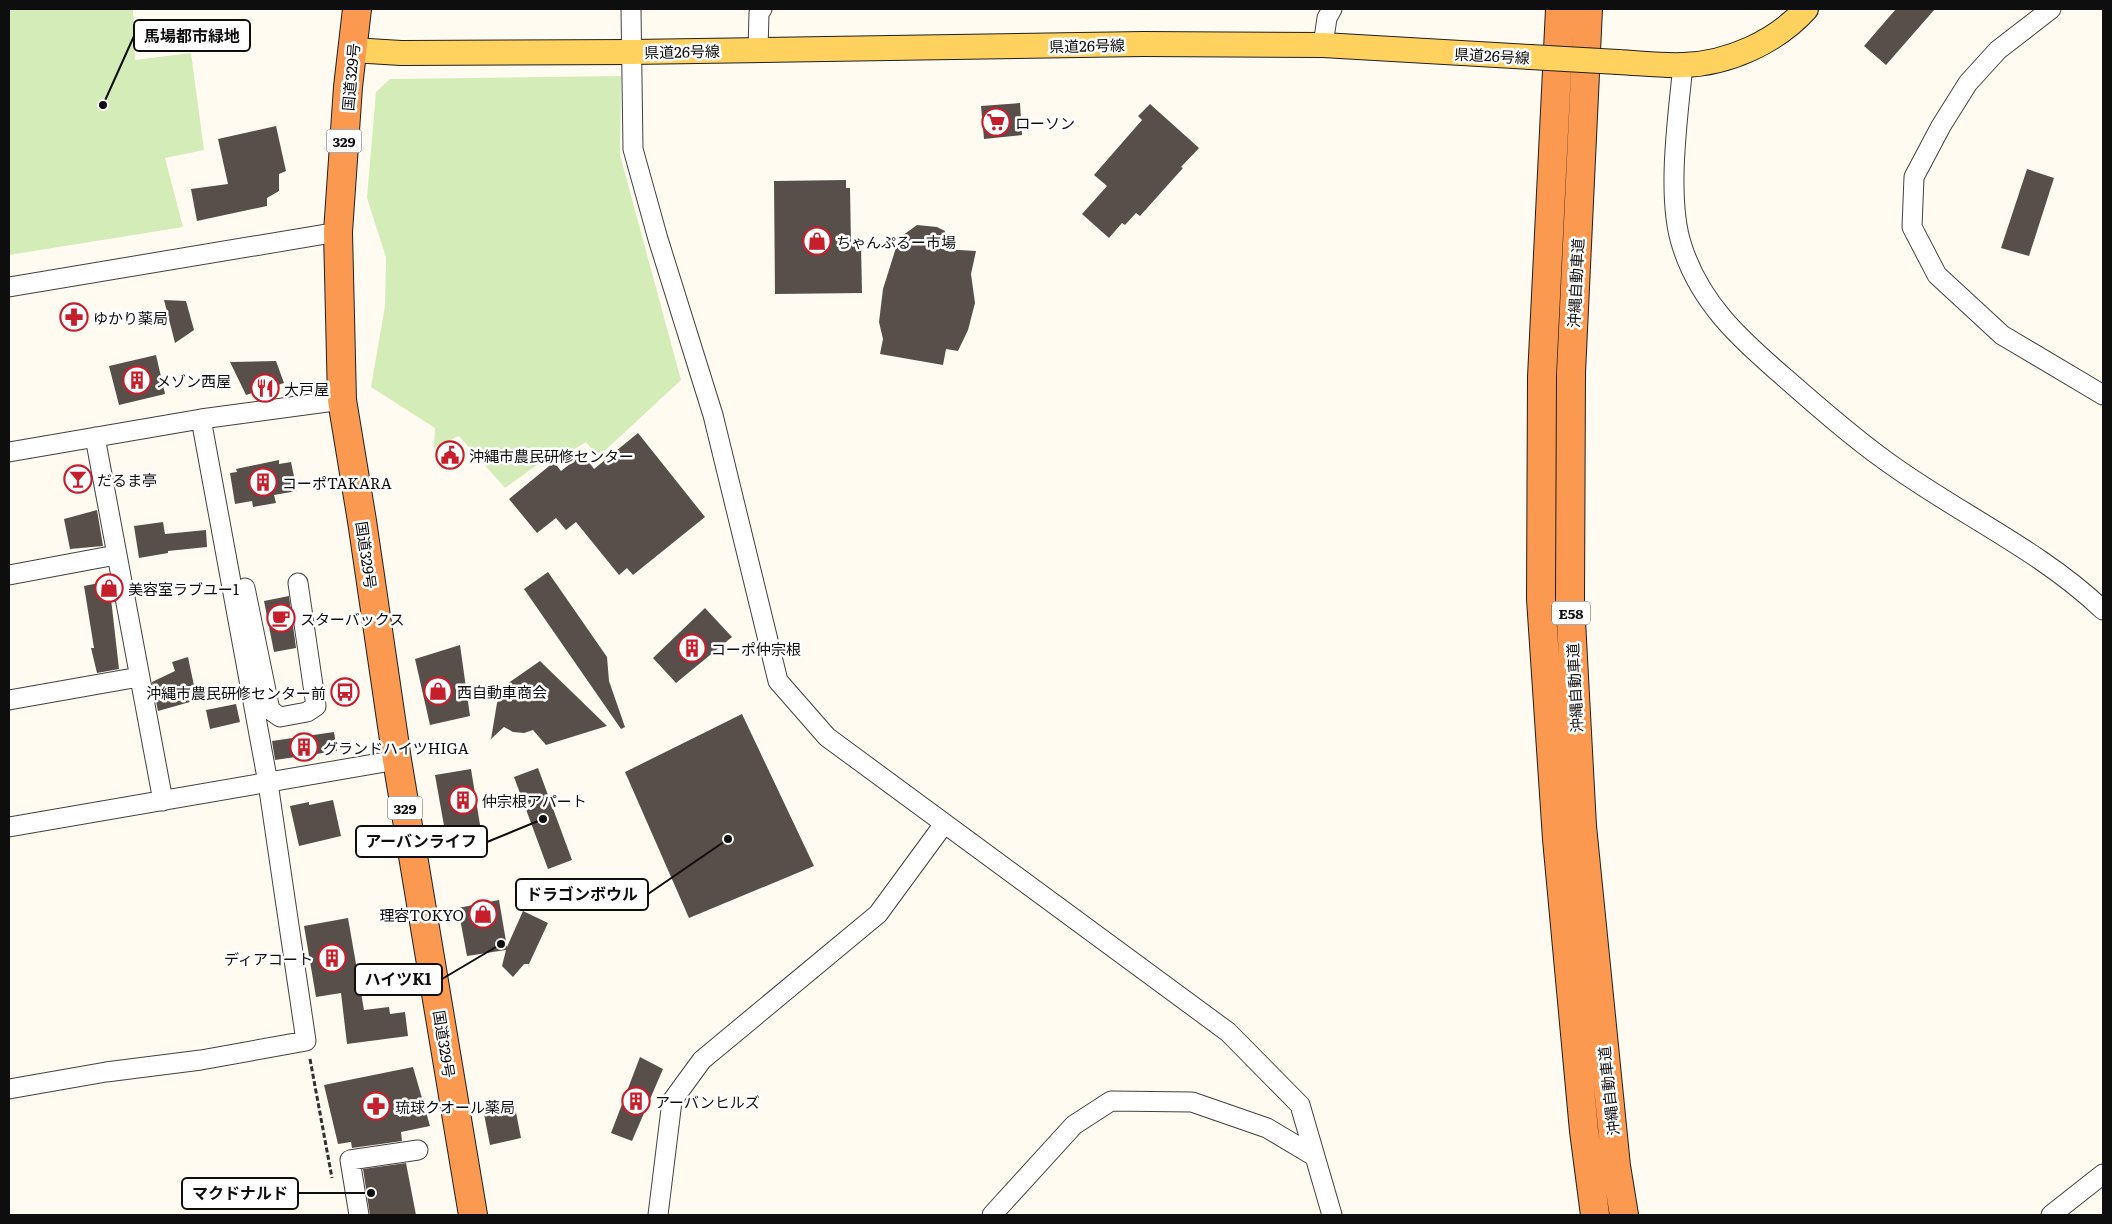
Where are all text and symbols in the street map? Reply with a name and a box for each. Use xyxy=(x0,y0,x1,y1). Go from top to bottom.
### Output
callout: 馬場都市緑地 xyxy=(134,20,250,51)
text: 馬場都市緑地 xyxy=(144,23,240,47)
street label: 県道26号線 xyxy=(1049,33,1125,57)
street label: 県道26号線 xyxy=(644,39,720,63)
street label: 国道329号 xyxy=(336,42,364,112)
street label: 県道26号線 xyxy=(1454,42,1530,68)
supermarket icon: ローソン xyxy=(981,107,1011,137)
place label: ローソン xyxy=(1015,111,1075,134)
road number: 329 xyxy=(326,130,362,152)
shop icon: ちゃんぷるー市場 xyxy=(802,226,832,256)
place label: ちゃんぷるー市場 xyxy=(836,230,956,253)
street label: 沖縄自動車道 xyxy=(1561,237,1589,329)
pharmacy icon: ゆかり薬局 xyxy=(59,302,89,332)
place label: ゆかり薬局 xyxy=(93,306,168,329)
building icon: メゾン西屋 xyxy=(122,365,152,395)
place label: メゾン西屋 xyxy=(156,369,231,392)
restaurant icon: 大戸屋 xyxy=(250,373,280,403)
place label: 大戸屋 xyxy=(284,377,329,400)
public building icon: 沖縄市農民研修センター xyxy=(435,440,465,470)
place label: 沖縄市農民研修センター xyxy=(469,444,634,467)
bar icon: だるま亭 xyxy=(63,464,93,494)
building icon: コーポTAKARA xyxy=(248,467,278,497)
place label: だるま亭 xyxy=(97,468,157,491)
place label: コーポTAKARA xyxy=(282,471,392,494)
street label: 国道329号 xyxy=(351,520,383,590)
shop icon: 美容室ラブユー1 xyxy=(94,573,124,603)
place label: 美容室ラブユー1 xyxy=(128,577,239,600)
road number: E58 xyxy=(1552,602,1590,624)
cafe icon: スターバックス xyxy=(266,603,296,633)
place label: スターバックス xyxy=(300,607,404,630)
building icon: コーポ仲宗根 xyxy=(677,633,707,663)
place label: コーポ仲宗根 xyxy=(711,637,801,660)
street label: 沖縄自動車道 xyxy=(1560,642,1588,734)
shop icon: 西自動車商会 xyxy=(423,676,453,706)
bus stop icon: 沖縄市農民研修センター前 xyxy=(330,677,360,707)
place label: 西自動車商会 xyxy=(457,680,547,703)
place label: 沖縄市農民研修センター前 xyxy=(146,681,326,704)
building icon: グランドハイツHIGA xyxy=(289,732,319,762)
place label: グランドハイツHIGA xyxy=(323,736,469,759)
building icon: 仲宗根アパート xyxy=(448,785,478,815)
place label: 仲宗根アパート xyxy=(482,789,587,812)
road number: 329 xyxy=(388,796,422,820)
callout: アーバンライフ xyxy=(356,826,487,857)
text: アーバンライフ xyxy=(365,828,477,852)
callout: ドラゴンボウル xyxy=(516,879,648,910)
text: ドラゴンボウル xyxy=(526,881,638,905)
shop icon: 理容TOKYO xyxy=(468,899,498,929)
place label: 理容TOKYO xyxy=(379,903,464,926)
building icon: ディアコート xyxy=(317,943,347,973)
place label: ディアコート xyxy=(224,947,313,970)
callout: ハイツK1 xyxy=(355,964,442,995)
text: ハイツK1 xyxy=(365,966,432,990)
street label: 国道329号 xyxy=(428,1009,462,1079)
street label: 沖縄自動車道 xyxy=(1592,1045,1624,1137)
building icon: アーバンヒルズ xyxy=(621,1086,651,1116)
place label: アーバンヒルズ xyxy=(655,1090,760,1113)
pharmacy icon: 琉球クオール薬局 xyxy=(361,1091,391,1121)
place label: 琉球クオール薬局 xyxy=(395,1095,515,1118)
callout: マクドナルド xyxy=(182,1178,298,1209)
text: マクドナルド xyxy=(192,1180,288,1204)

